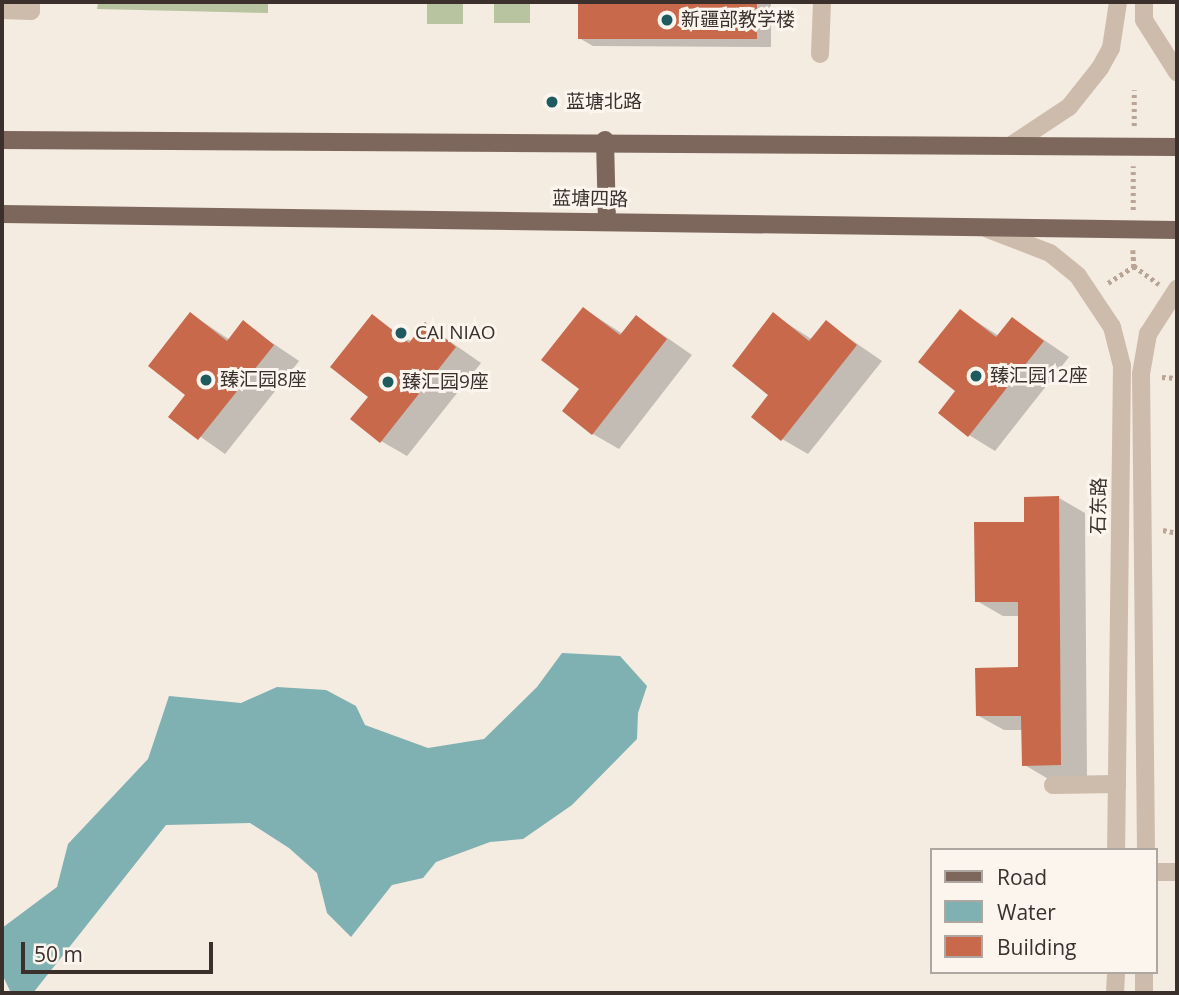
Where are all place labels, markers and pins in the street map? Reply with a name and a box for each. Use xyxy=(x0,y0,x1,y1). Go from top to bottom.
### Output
place label: 新疆部教学楼 xyxy=(681,9,795,31)
marker: 新疆部教学楼 xyxy=(659,12,675,28)
place label: 蓝塘北路 xyxy=(566,91,642,113)
marker: 蓝塘北路 xyxy=(544,94,560,110)
place label: CAI NIAO xyxy=(415,322,496,344)
marker: CAI NIAO xyxy=(393,325,409,341)
place label: 臻汇园12座 xyxy=(990,365,1088,387)
marker: 臻汇园12座 xyxy=(968,368,984,384)
place label: 臻汇园8座 xyxy=(220,369,307,391)
place label: 臻汇园9座 xyxy=(402,371,489,393)
marker: 臻汇园8座 xyxy=(198,372,214,388)
marker: 臻汇园9座 xyxy=(380,374,396,390)

